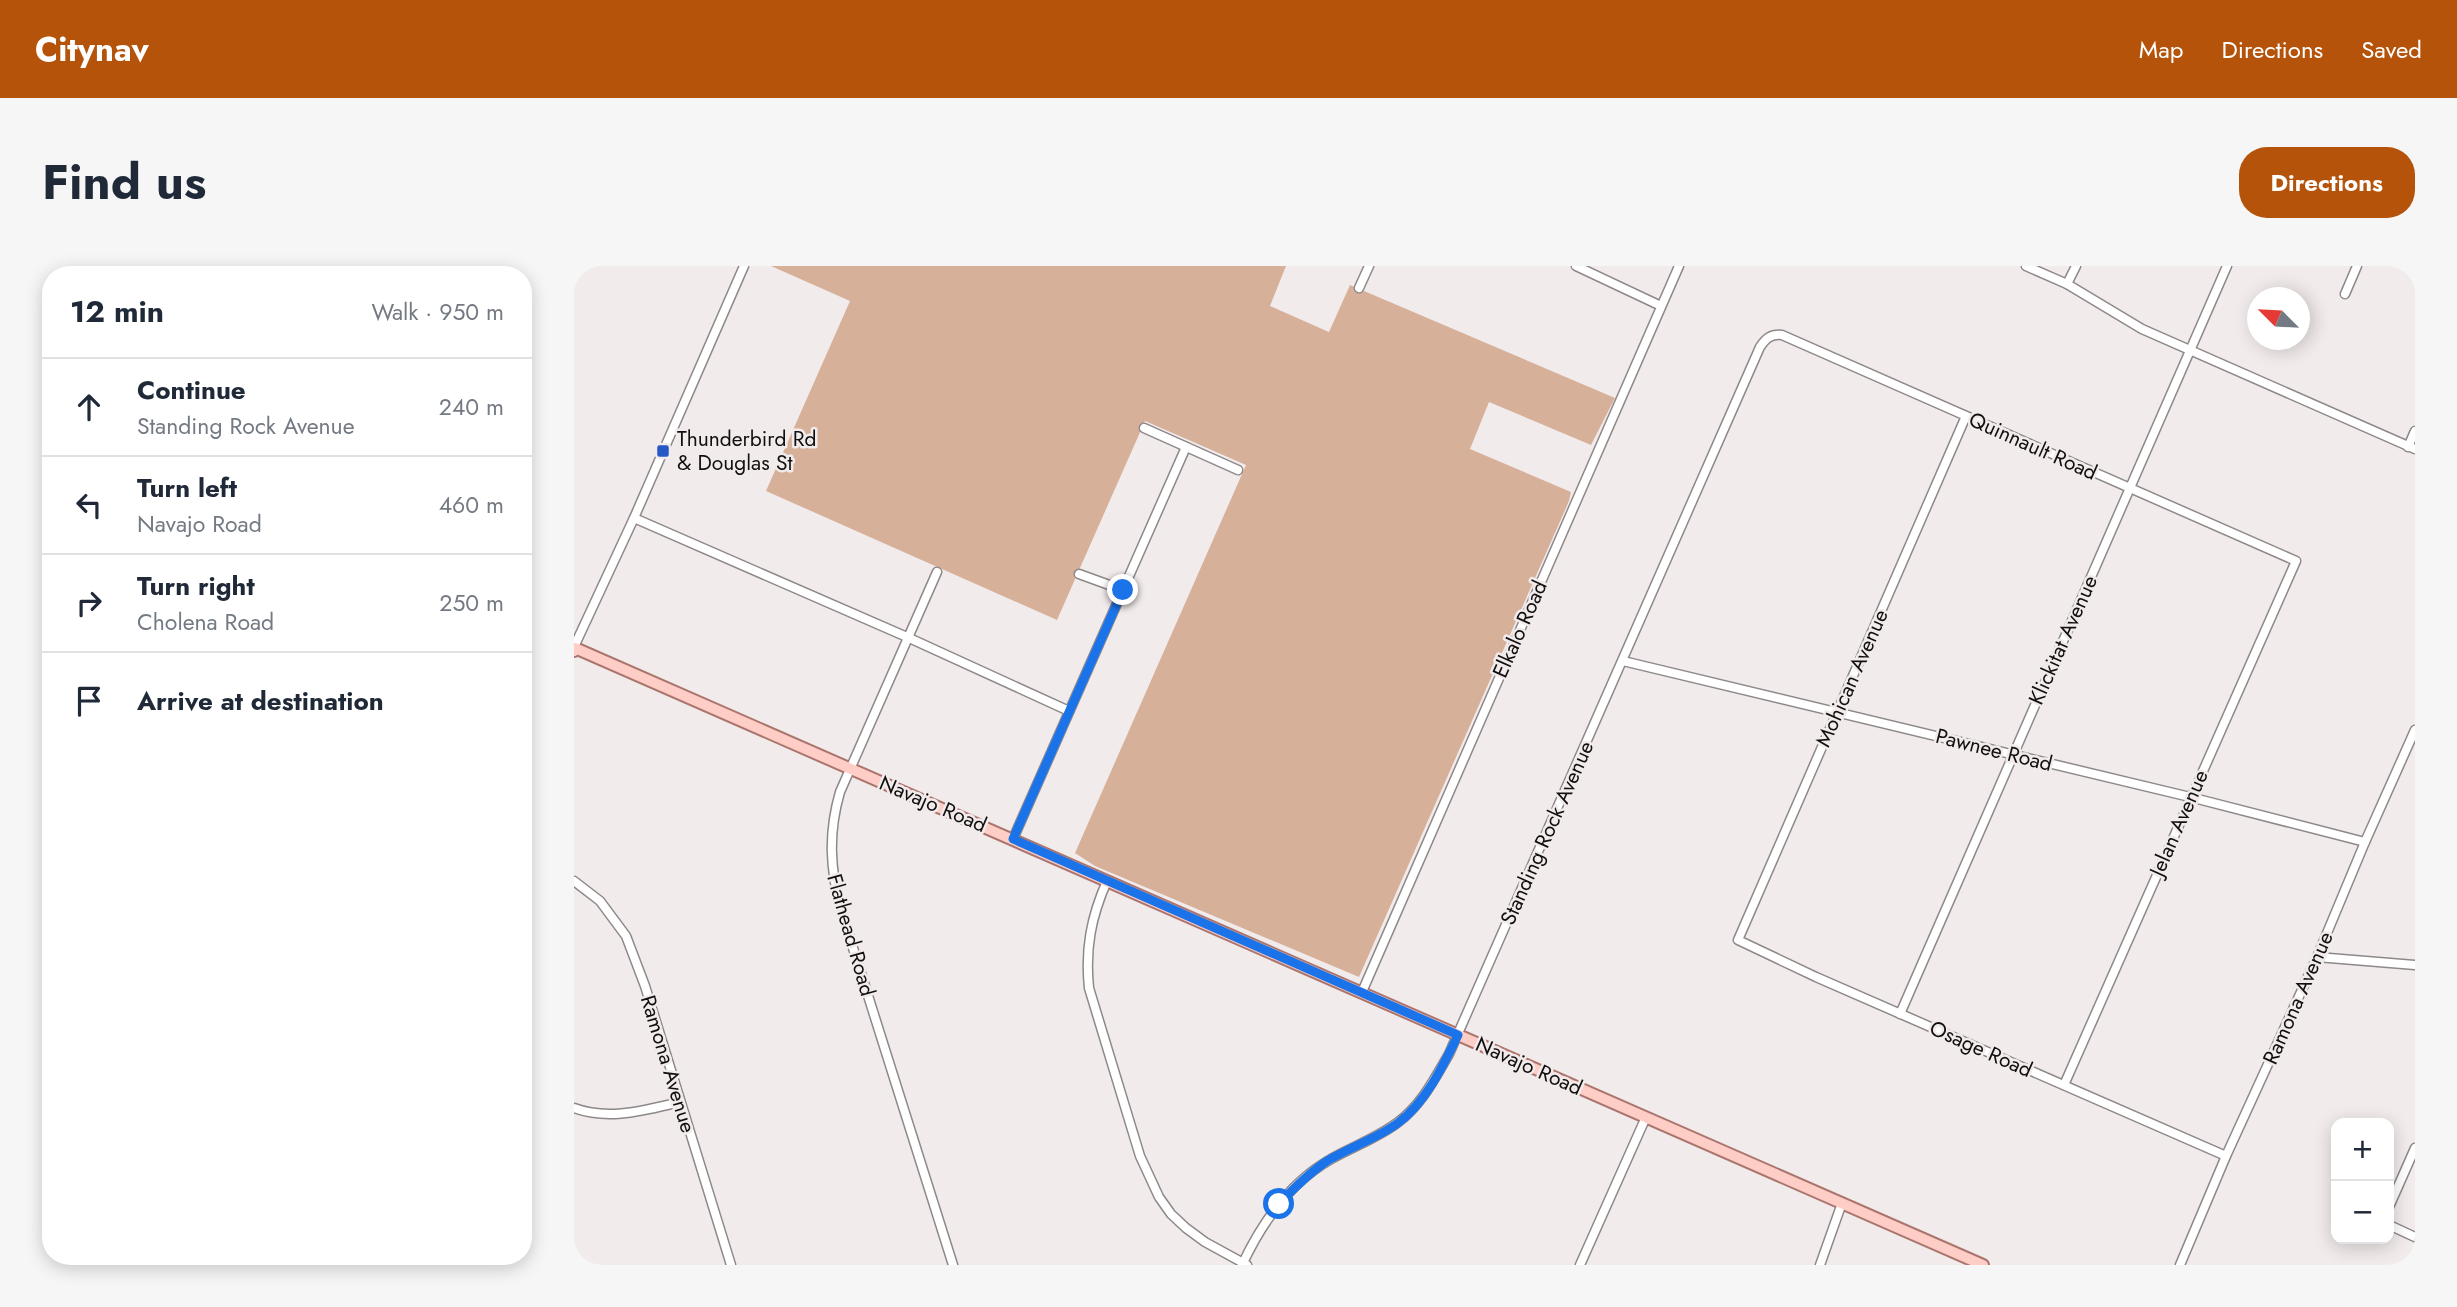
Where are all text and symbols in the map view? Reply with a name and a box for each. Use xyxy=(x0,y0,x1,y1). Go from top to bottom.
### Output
text: Citynav xyxy=(35,26,149,73)
text: Map xyxy=(2139,32,2184,67)
text: Directions xyxy=(2222,32,2323,67)
text: Saved xyxy=(2361,32,2422,67)
text: Find us xyxy=(42,147,206,217)
button: Directions xyxy=(2239,147,2415,218)
north arrow xyxy=(2247,287,2310,350)
text: 12 min xyxy=(70,290,164,333)
text: Walk · 950 m xyxy=(371,295,504,329)
text: Continue xyxy=(137,371,246,409)
icon: ahead xyxy=(70,388,108,426)
text: 240 m xyxy=(439,390,504,424)
street label: Quinnault Road xyxy=(1964,404,2102,488)
text: Standing Rock Avenue xyxy=(137,409,355,443)
place label: Thunderbird Rd & Douglas St xyxy=(677,424,816,478)
marker: Thunderbird Rd & Douglas St xyxy=(655,443,671,459)
text: Turn left xyxy=(137,469,237,507)
icon: left xyxy=(70,486,108,524)
text: 460 m xyxy=(439,488,504,522)
text: Navajo Road xyxy=(137,507,262,541)
text: Turn right xyxy=(137,567,255,605)
street label: Klickitat Avenue xyxy=(2021,570,2105,709)
route end xyxy=(1107,574,1138,605)
street label: Elkalo Road xyxy=(1485,576,1555,682)
icon: right xyxy=(70,584,108,622)
text: 250 m xyxy=(439,586,504,620)
street label: Mohican Avenue xyxy=(1808,604,1896,752)
text: Cholena Road xyxy=(137,605,274,639)
icon: arrive xyxy=(70,682,108,720)
text: Arrive at destination xyxy=(137,682,384,720)
street label: Pawnee Road xyxy=(1932,721,2056,779)
street label: Standing Rock Avenue xyxy=(1493,736,1601,930)
street label: Jelan Avenue xyxy=(2141,765,2216,884)
street label: Navajo Road xyxy=(875,768,991,840)
street label: Flathead Road xyxy=(819,870,883,1000)
street label: Ramona Avenue xyxy=(2255,927,2341,1069)
street label: Ramona Avenue xyxy=(633,991,703,1137)
street label: Osage Road xyxy=(1925,1013,2037,1085)
street label: Navajo Road xyxy=(1471,1029,1587,1103)
map controls xyxy=(2331,1118,2394,1244)
button: + xyxy=(2331,1118,2394,1181)
button: − xyxy=(2331,1181,2394,1244)
route start xyxy=(1263,1188,1294,1219)

